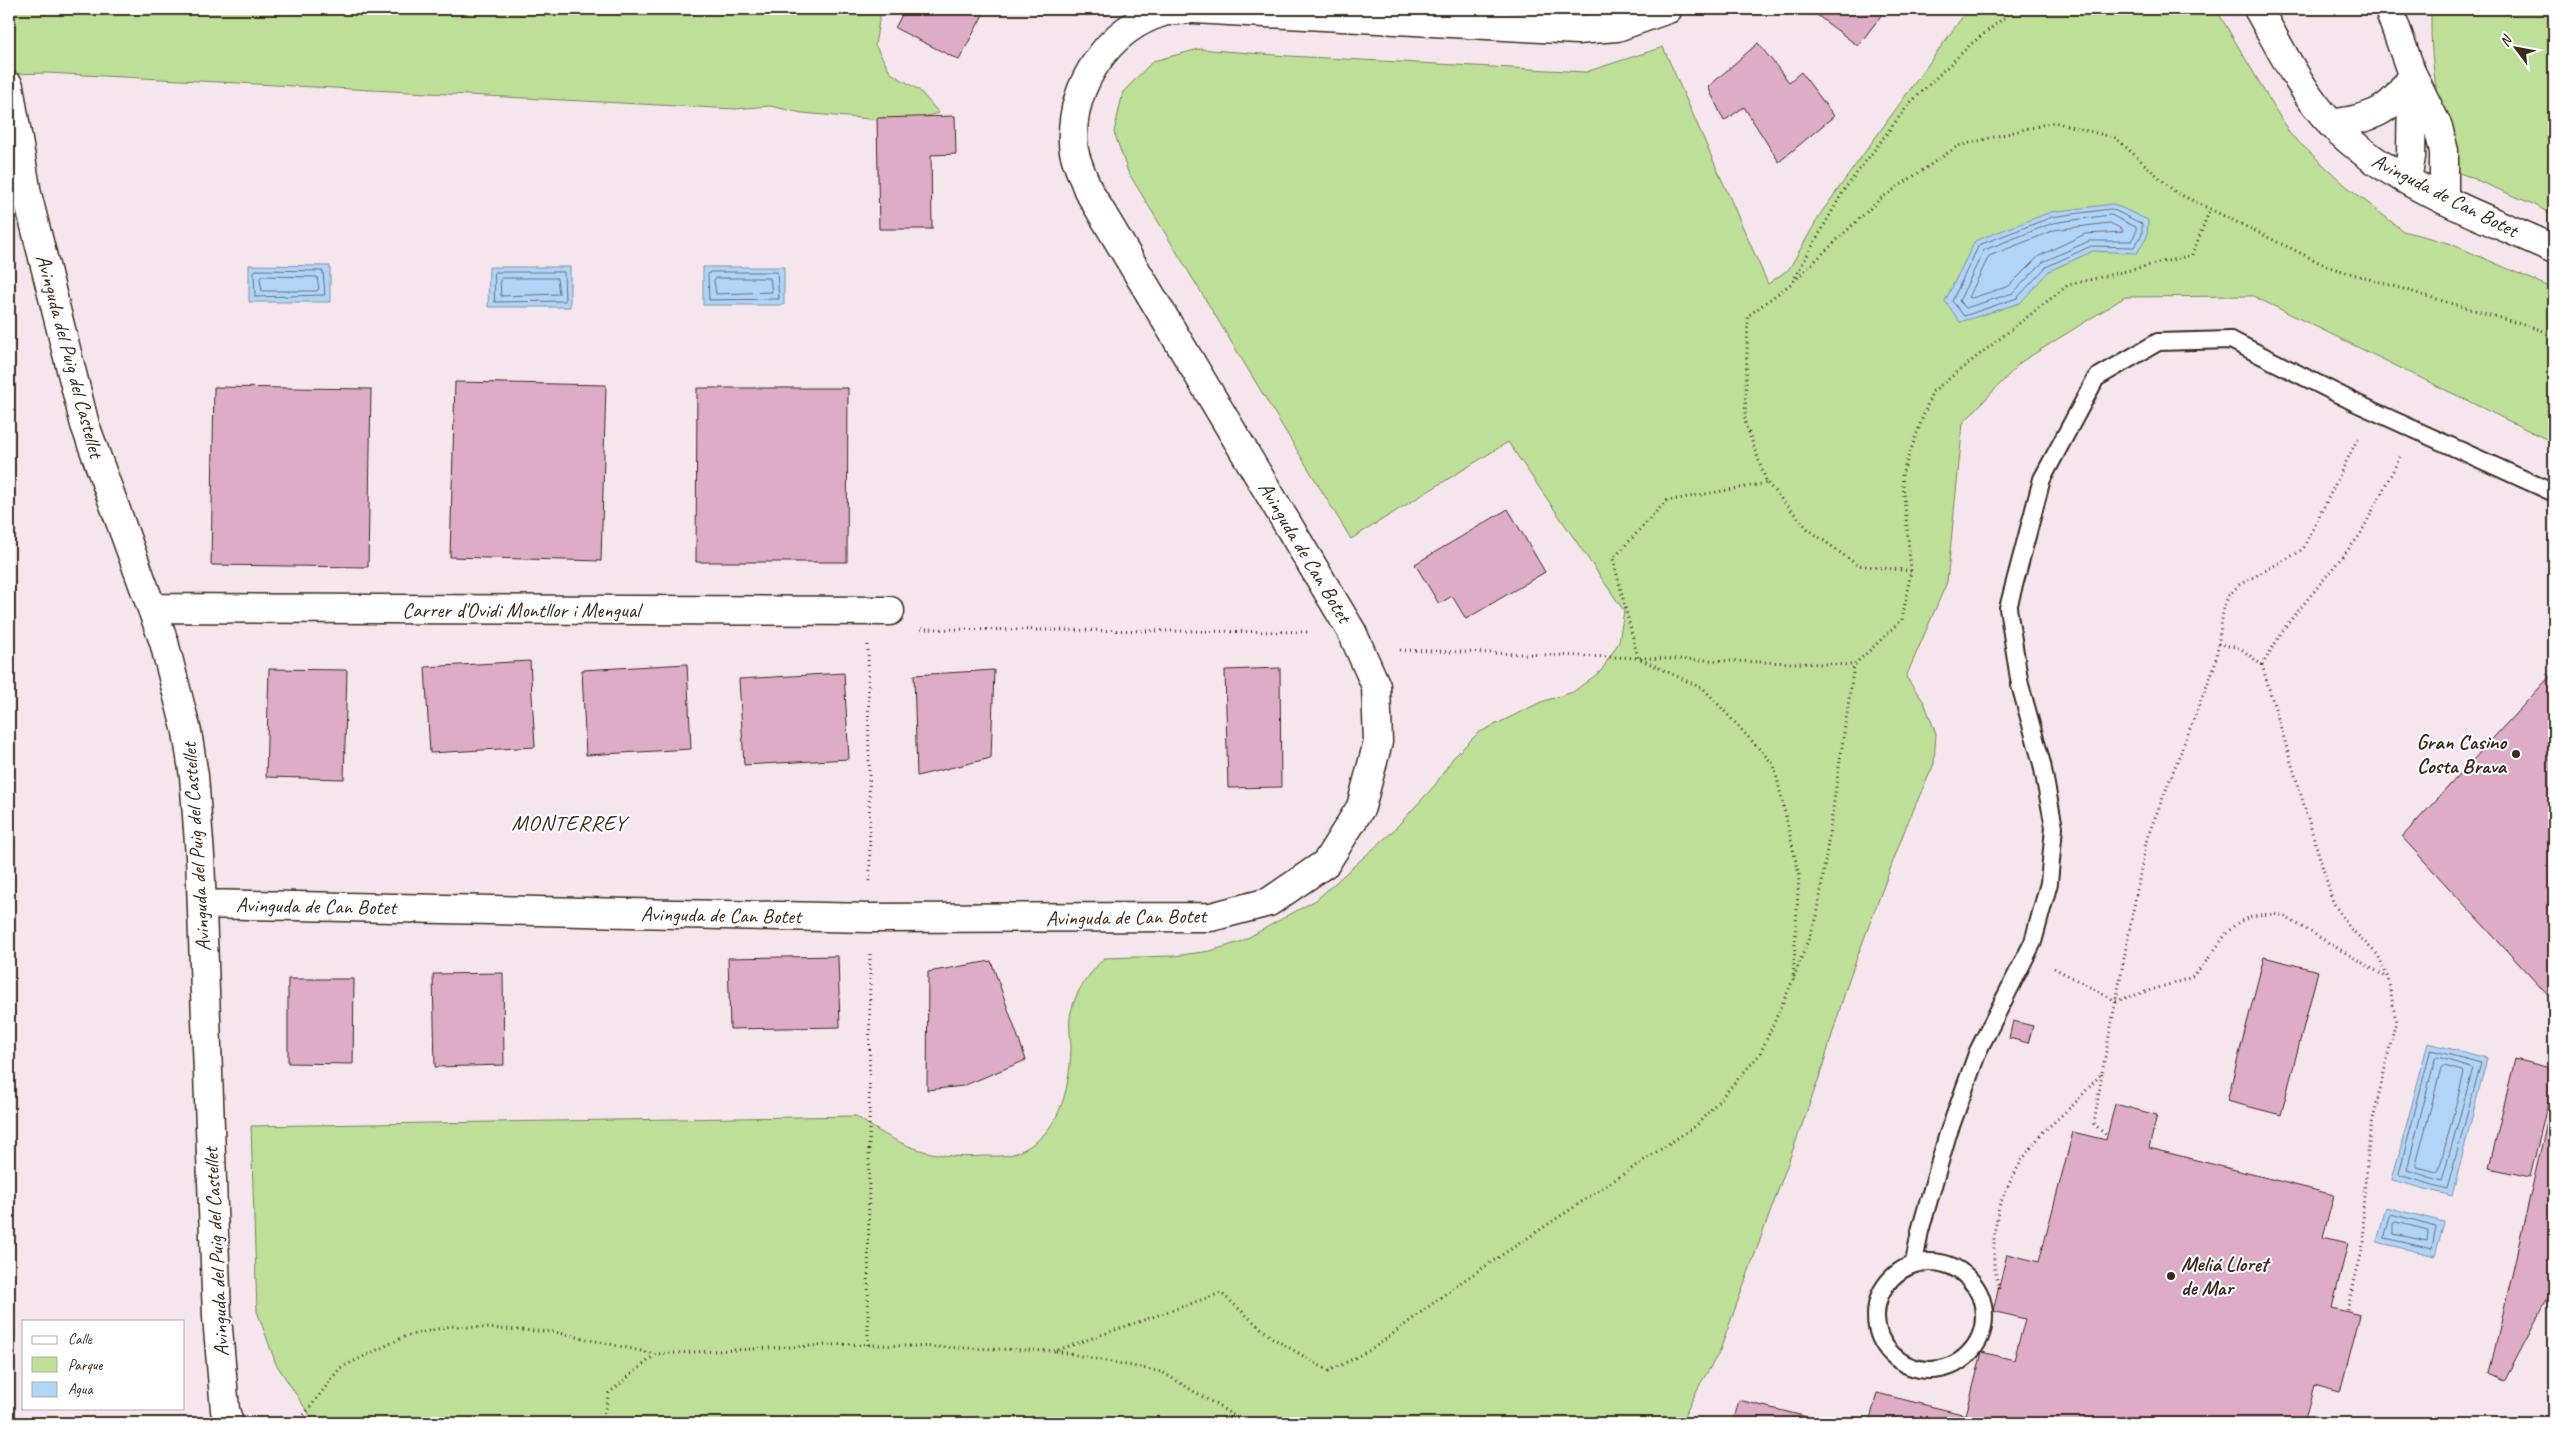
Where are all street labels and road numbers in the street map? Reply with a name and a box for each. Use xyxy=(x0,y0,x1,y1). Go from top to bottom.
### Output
street label: Avinguda de Can Botet xyxy=(2368,147,2524,244)
street label: Avinguda del Puig del Castellet xyxy=(30,251,110,463)
street label: Avinguda de Can Botet xyxy=(1253,477,1358,629)
street label: Carrer d'Ovidi Montllor i Mengual xyxy=(402,597,643,623)
street label: Avinguda del Puig del Castellet xyxy=(176,740,216,952)
street label: Avinguda de Can Botet xyxy=(236,892,398,920)
street label: Avinguda de Can Botet xyxy=(641,901,803,929)
street label: Avinguda de Can Botet xyxy=(1046,903,1208,931)
street label: Avinguda del Puig del Castellet xyxy=(197,1145,234,1357)

